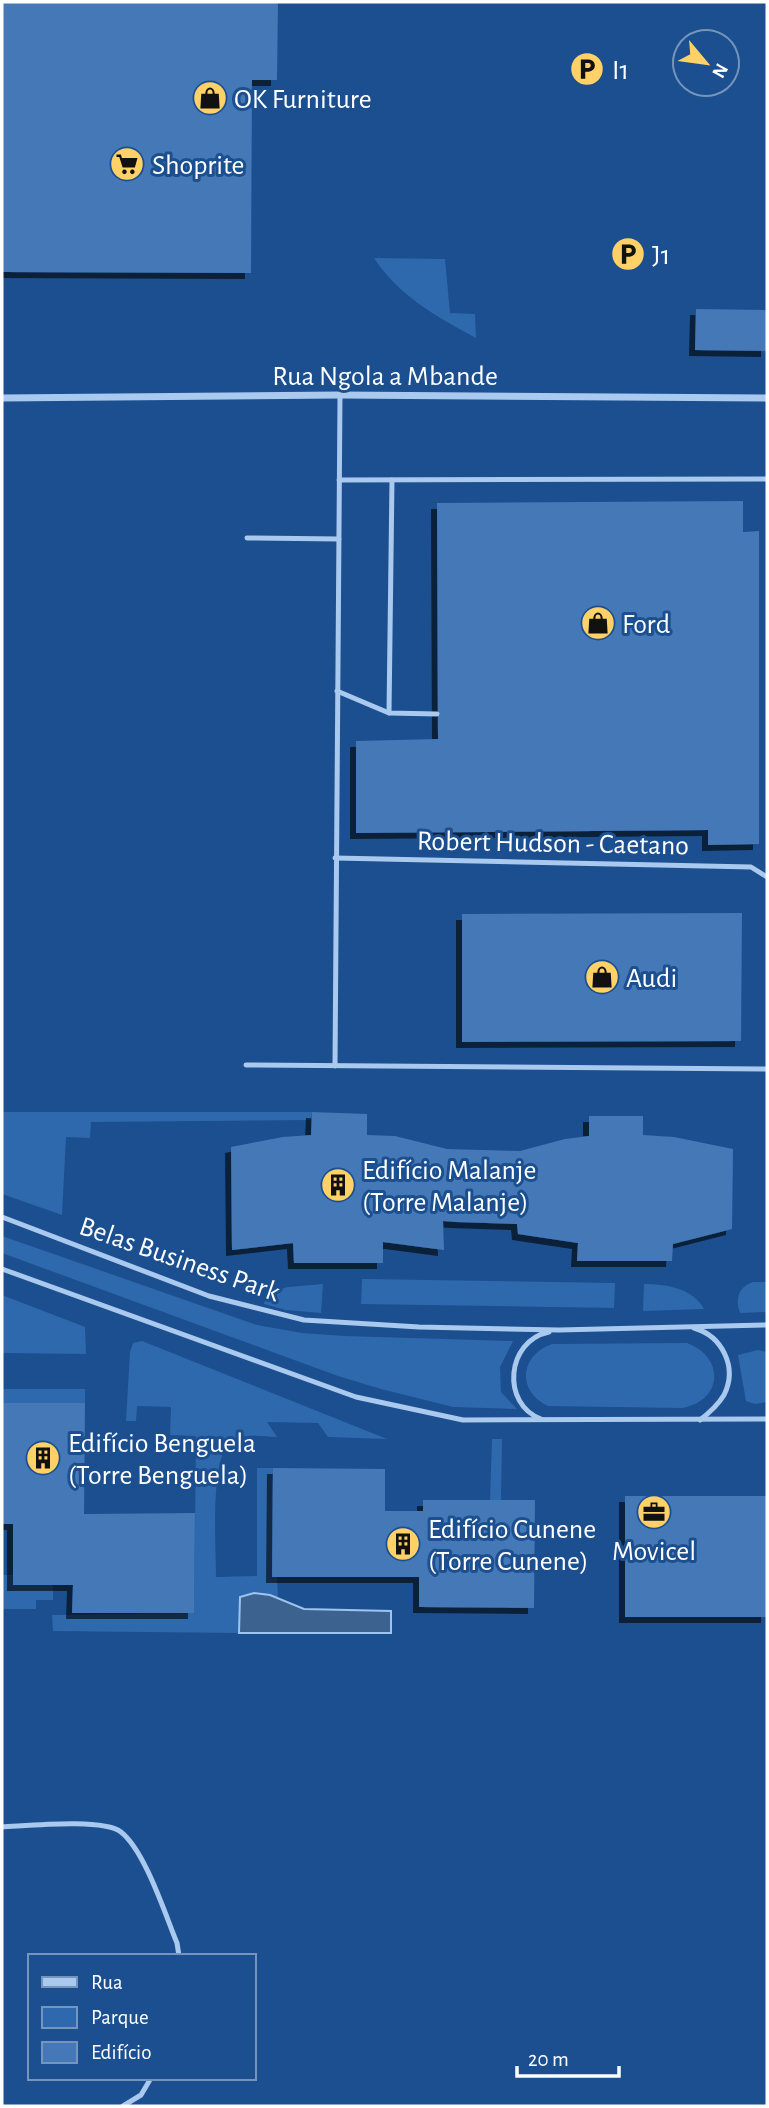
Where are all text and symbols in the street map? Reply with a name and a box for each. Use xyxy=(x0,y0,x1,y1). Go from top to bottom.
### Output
north arrow xyxy=(671,28,741,98)
parking icon: I1 xyxy=(568,50,606,88)
place label: I1 xyxy=(612,57,629,85)
text: N xyxy=(708,60,731,81)
shop icon: OK Furniture xyxy=(191,79,229,117)
place label: OK Furniture xyxy=(234,86,372,114)
supermarket icon: Shoprite xyxy=(108,145,146,183)
place label: Shoprite xyxy=(152,152,245,180)
parking icon: J1 xyxy=(609,235,647,273)
place label: J1 xyxy=(652,242,670,270)
street label: Rua Ngola a Mbande xyxy=(272,363,498,391)
shop icon: Ford xyxy=(579,604,617,642)
place label: Ford xyxy=(622,611,670,639)
street label: Robert Hudson - Caetano xyxy=(417,828,689,860)
shop icon: Audi xyxy=(583,958,621,996)
place label: Audi xyxy=(626,965,677,993)
place label: Edifício Malanje (Torre Malanje) xyxy=(362,1157,536,1217)
building icon: Edifício Malanje (Torre Malanje) xyxy=(319,1166,357,1204)
street label: Belas Business Park xyxy=(76,1212,283,1307)
place label: Edifício Benguela (Torre Benguela) xyxy=(68,1430,256,1490)
building icon: Edifício Benguela (Torre Benguela) xyxy=(24,1439,62,1477)
office icon: Movicel xyxy=(635,1493,673,1531)
place label: Edifício Cunene (Torre Cunene) xyxy=(428,1516,596,1576)
building icon: Edifício Cunene (Torre Cunene) xyxy=(384,1525,422,1563)
place label: Movicel xyxy=(612,1538,696,1566)
legend xyxy=(28,1954,256,2080)
text: Rua xyxy=(91,1972,123,1993)
text: Parque xyxy=(91,2007,149,2028)
scale bar xyxy=(517,2035,618,2078)
text: Edifício xyxy=(91,2042,151,2063)
text: 20 m xyxy=(528,2049,569,2070)

